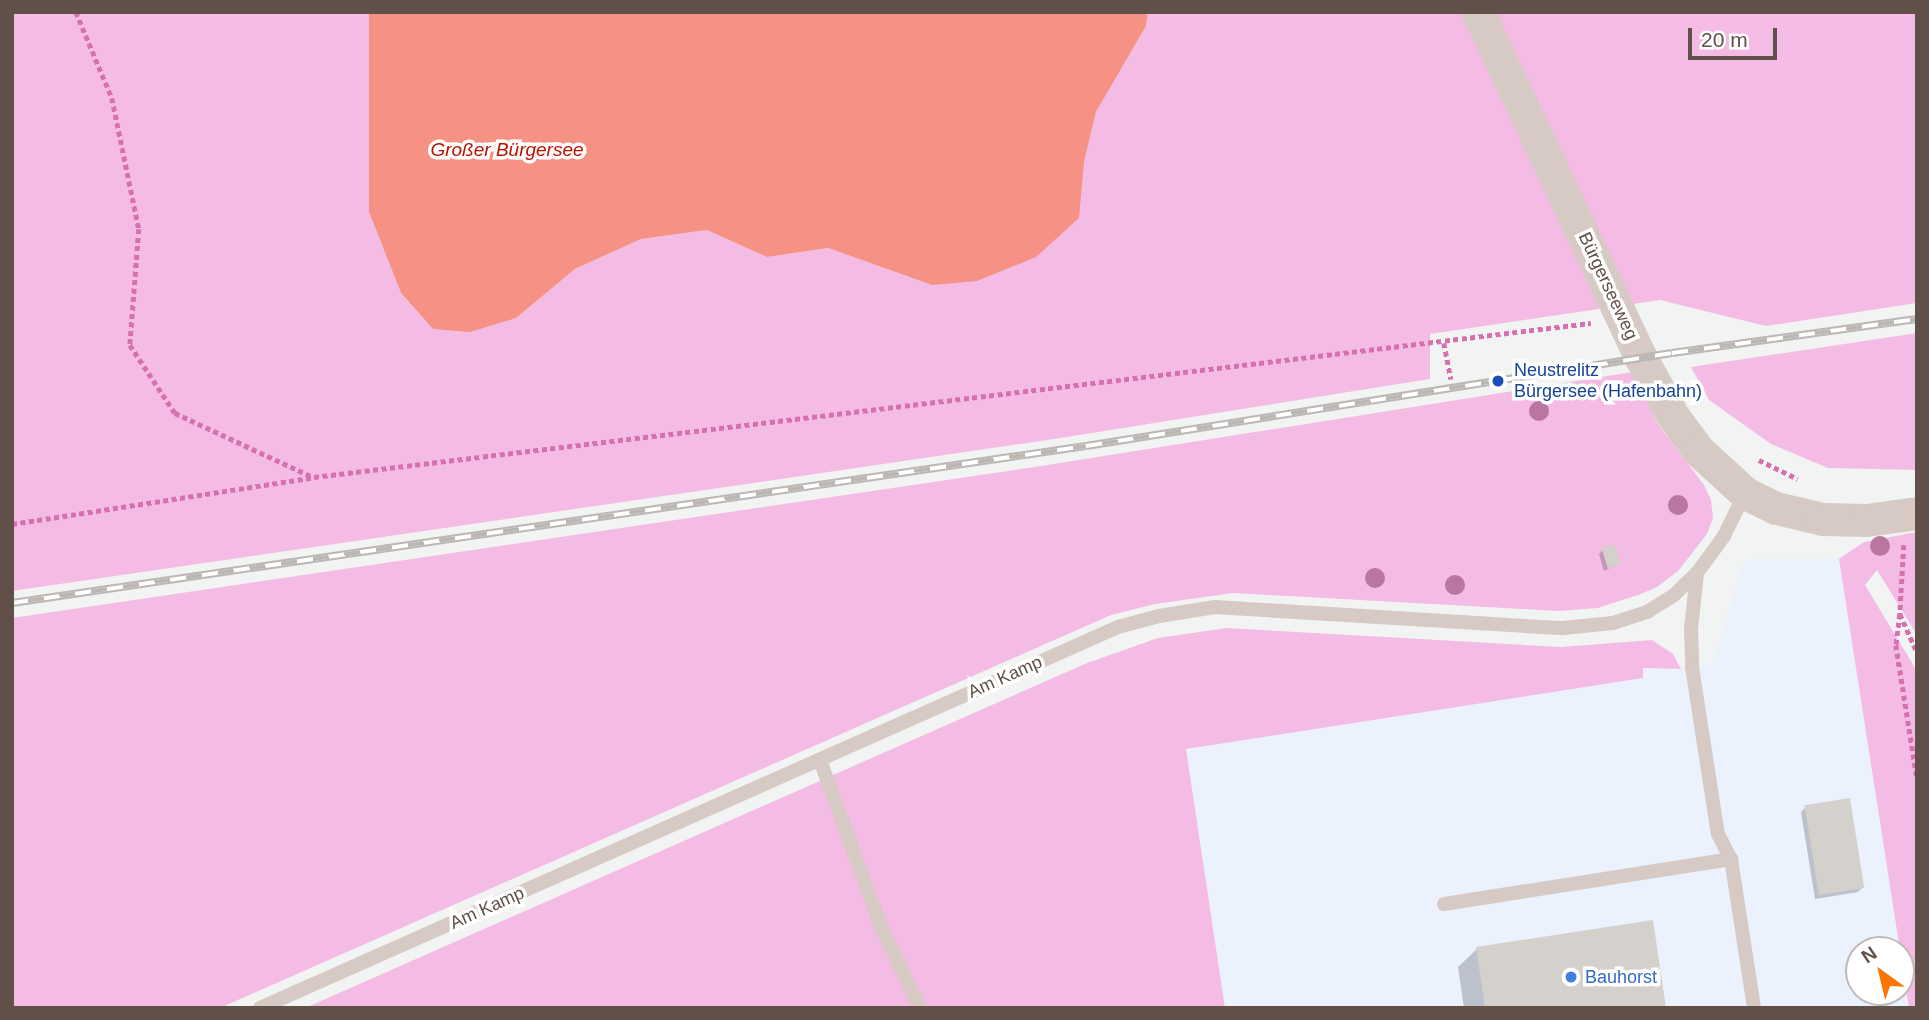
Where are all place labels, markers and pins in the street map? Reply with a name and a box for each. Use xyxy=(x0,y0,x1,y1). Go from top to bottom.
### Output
place label: Neustrelitz Bürgersee (Hafenbahn) xyxy=(1514,360,1702,402)
marker: Neustrelitz Bürgersee (Hafenbahn) xyxy=(1488,371,1508,391)
place label: Bauhorst xyxy=(1585,966,1657,988)
marker: Bauhorst xyxy=(1563,969,1579,985)

